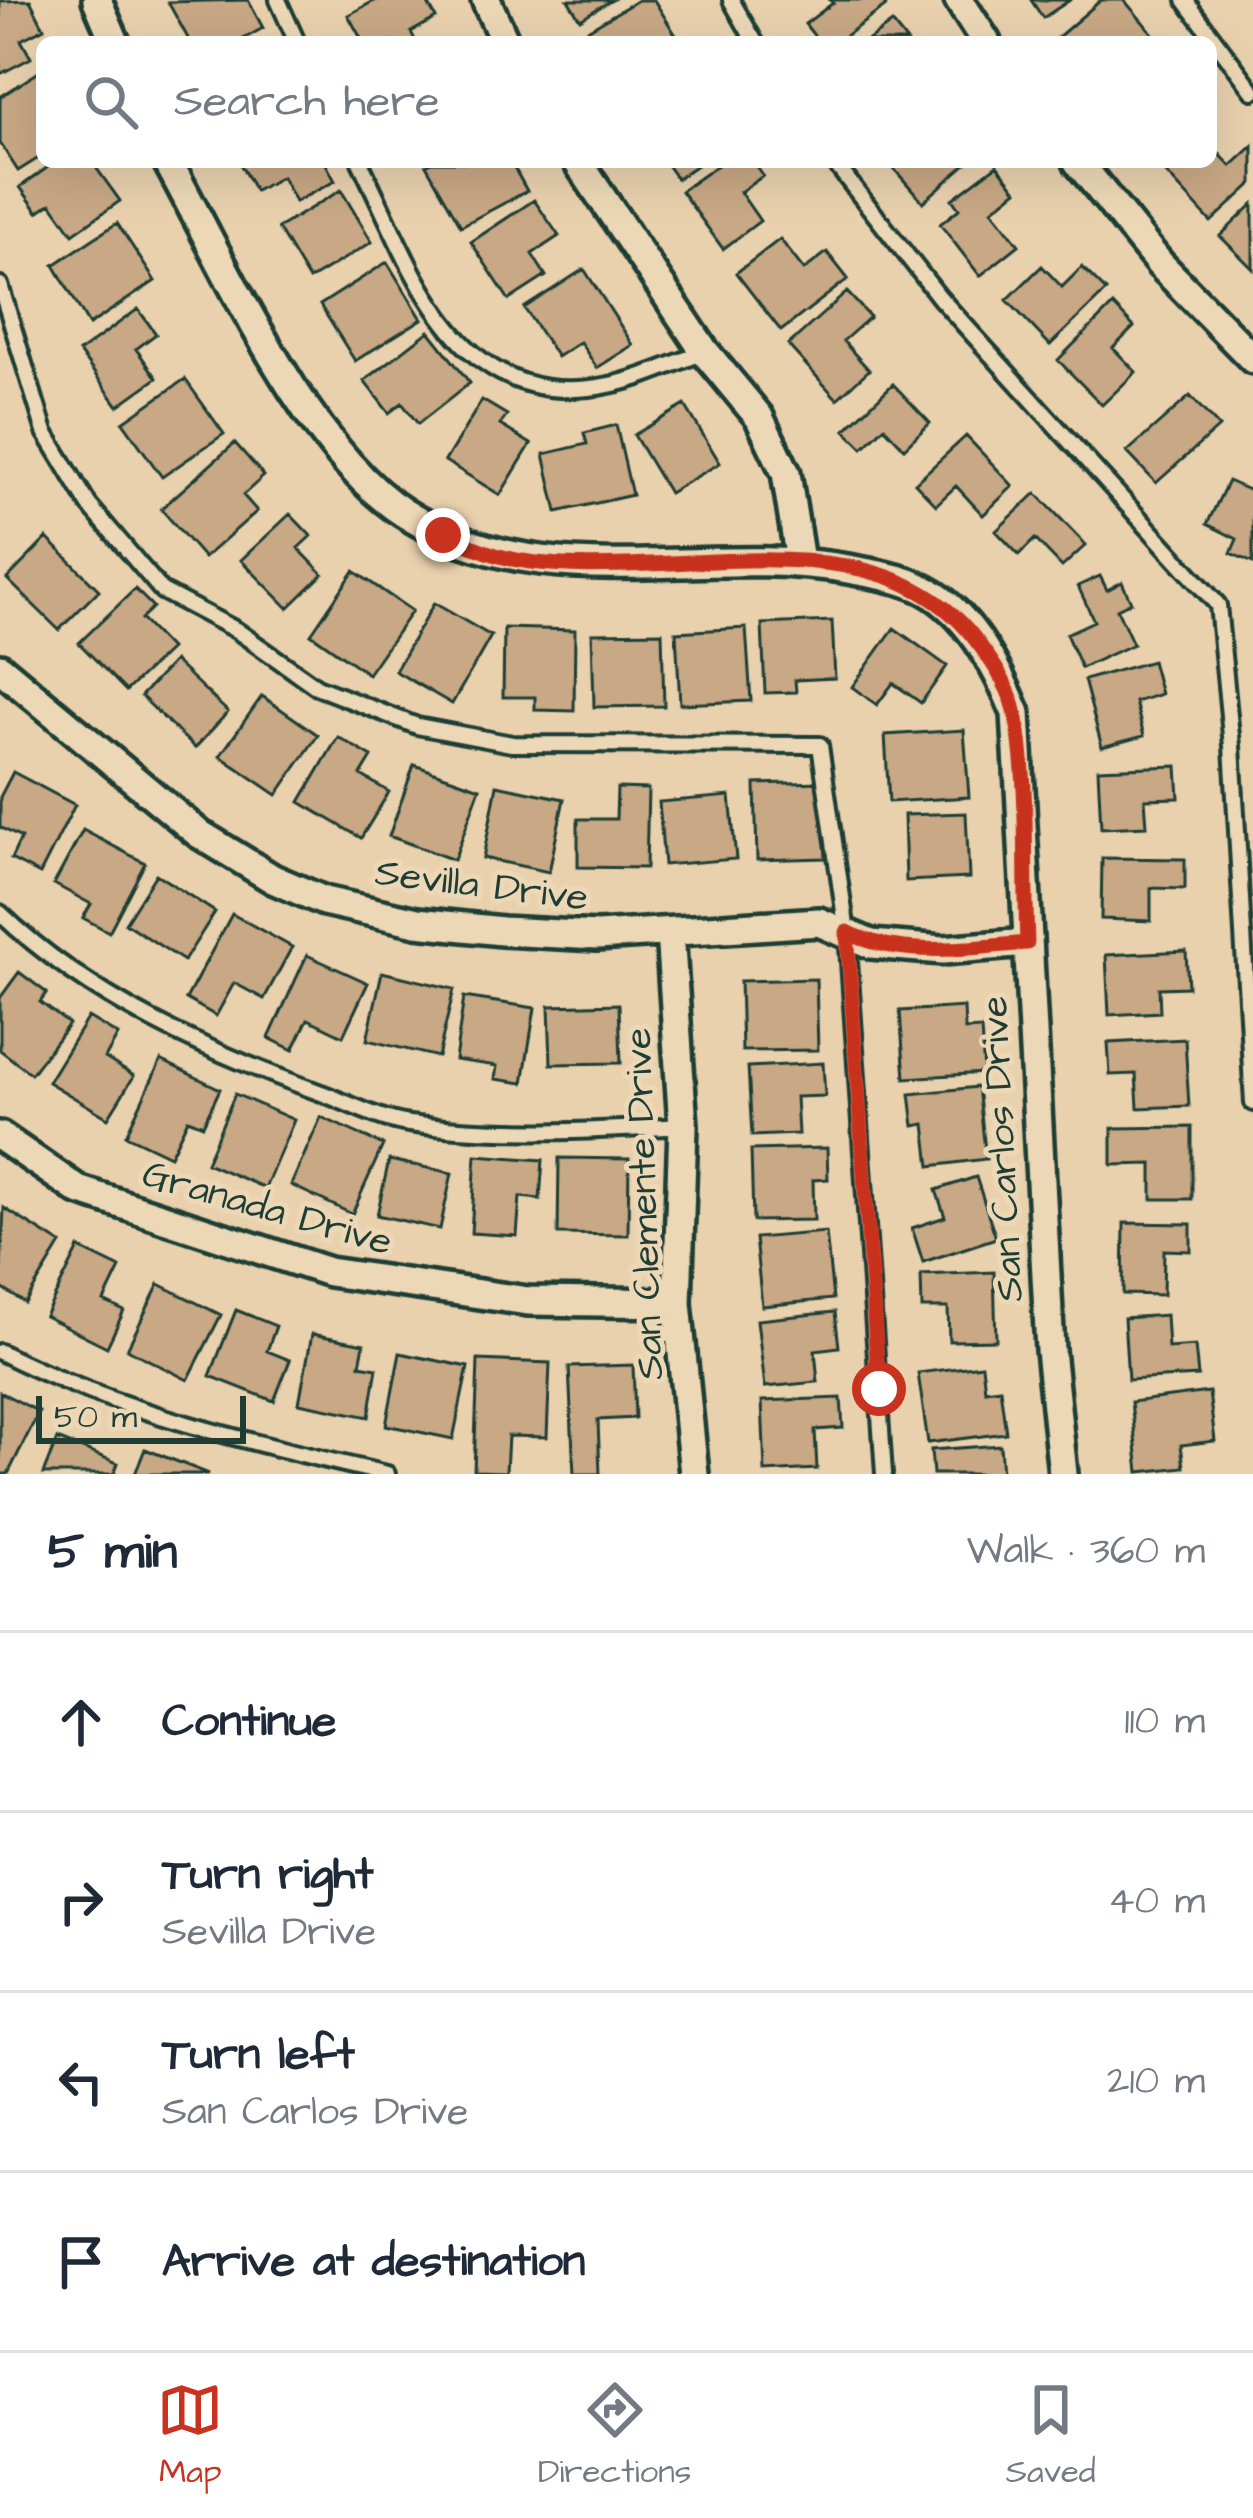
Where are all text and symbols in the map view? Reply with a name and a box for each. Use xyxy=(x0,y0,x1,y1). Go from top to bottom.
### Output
search box xyxy=(36,36,1217,168)
icon: search xyxy=(78,69,144,135)
text: Search here xyxy=(174,71,440,133)
route end xyxy=(416,508,470,562)
street label: Sevilla Drive xyxy=(372,846,591,926)
street label: San Carlos Drive xyxy=(968,994,1038,1303)
street label: San Clemente Drive xyxy=(612,1027,678,1381)
street label: Granada Drive xyxy=(136,1147,398,1270)
route start xyxy=(852,1362,906,1416)
scale bar xyxy=(36,1390,246,1443)
text: 50 m xyxy=(54,1394,137,1440)
text: 5 min xyxy=(48,1517,177,1588)
text: Walk · 360 m xyxy=(967,1525,1205,1579)
icon: ahead xyxy=(48,1689,114,1755)
text: Continue xyxy=(162,1691,336,1753)
text: 110 m xyxy=(1124,1695,1205,1749)
text: Turn right xyxy=(162,1844,374,1906)
icon: right xyxy=(48,1869,114,1935)
text: 40 m xyxy=(1108,1875,1205,1929)
text: Sevilla Drive xyxy=(162,1906,376,1960)
text: Turn left xyxy=(162,2024,355,2086)
icon: left xyxy=(48,2049,114,2115)
text: 210 m xyxy=(1107,2055,1205,2109)
text: San Carlos Drive xyxy=(162,2086,468,2140)
icon: arrive xyxy=(48,2229,114,2295)
text: Arrive at destination xyxy=(162,2231,585,2293)
tab: Map xyxy=(157,2377,223,2495)
tab: Directions xyxy=(538,2377,691,2495)
tab: Saved xyxy=(1006,2377,1096,2495)

